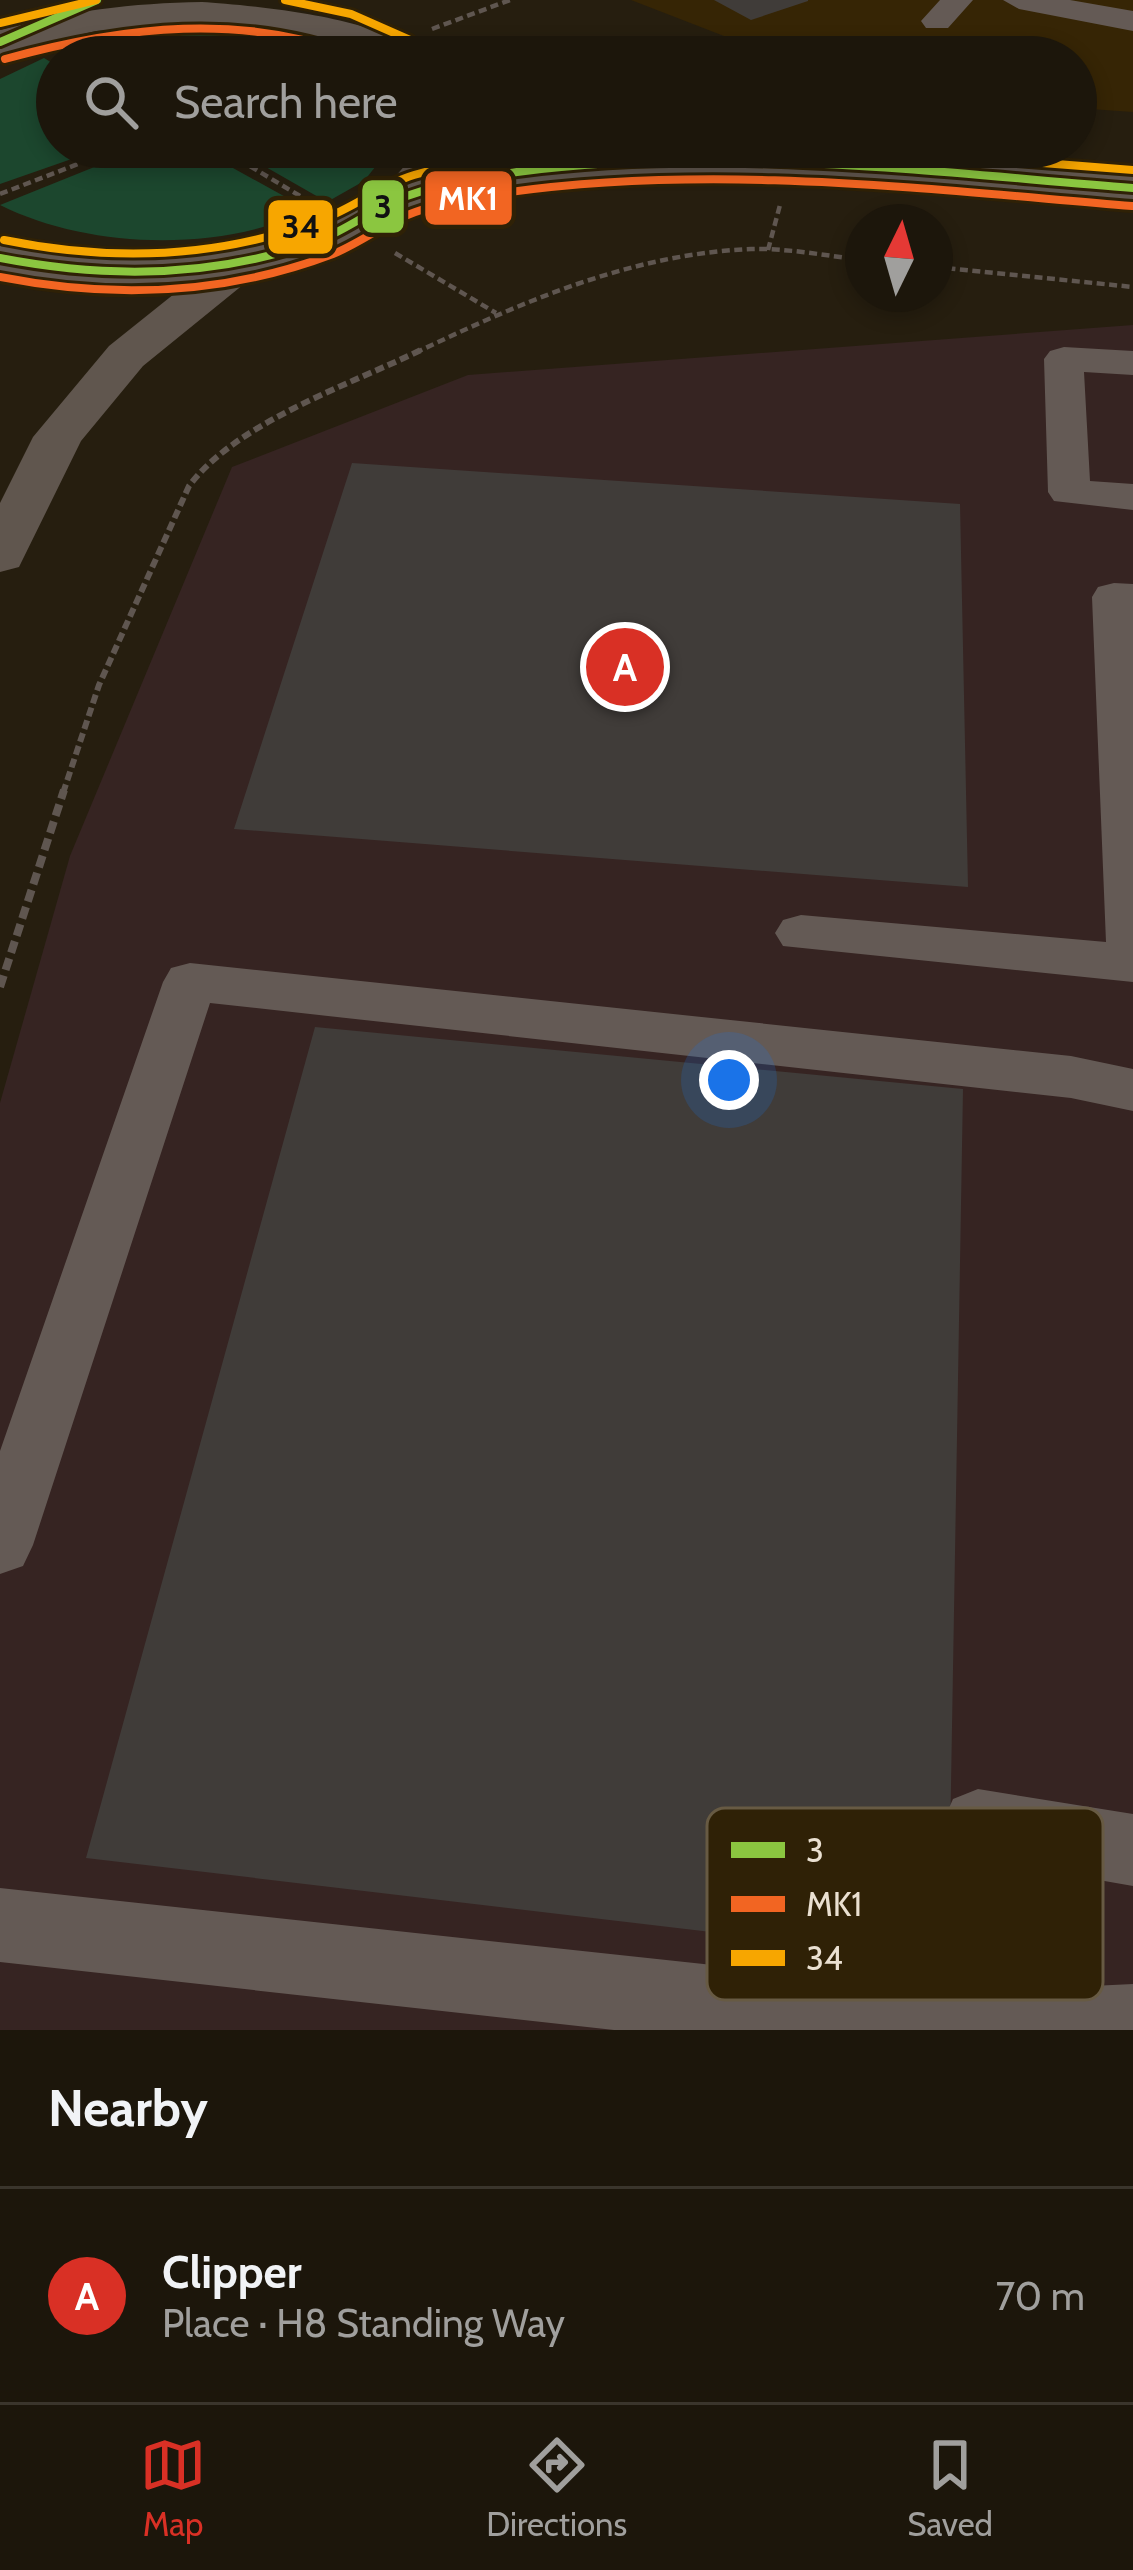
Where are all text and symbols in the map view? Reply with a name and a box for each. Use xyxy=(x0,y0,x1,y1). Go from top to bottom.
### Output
search box xyxy=(36,36,1097,168)
icon: search xyxy=(78,69,144,135)
text: Search here xyxy=(174,75,398,129)
line badge: MK1 xyxy=(423,169,514,227)
line badge: 3 xyxy=(360,178,406,235)
text: MK1 xyxy=(438,178,498,218)
text: 3 xyxy=(374,186,392,226)
line badge: 34 xyxy=(266,198,335,256)
north arrow xyxy=(845,204,953,312)
text: 34 xyxy=(282,206,320,246)
pin: A xyxy=(586,622,664,712)
your location xyxy=(699,1050,759,1110)
legend xyxy=(707,1808,1103,2000)
text: 3 xyxy=(806,1830,824,1870)
text: MK1 xyxy=(806,1884,862,1924)
text: 34 xyxy=(806,1938,843,1978)
text: Nearby xyxy=(48,2077,208,2139)
text: Clipper xyxy=(162,2245,302,2299)
text: A xyxy=(75,2272,99,2320)
text: 70 m xyxy=(996,2272,1085,2320)
text: Place · H8 Standing Way xyxy=(162,2299,565,2347)
tab: Map xyxy=(140,2432,206,2544)
tab: Directions xyxy=(486,2432,627,2544)
tab: Saved xyxy=(907,2432,993,2544)

